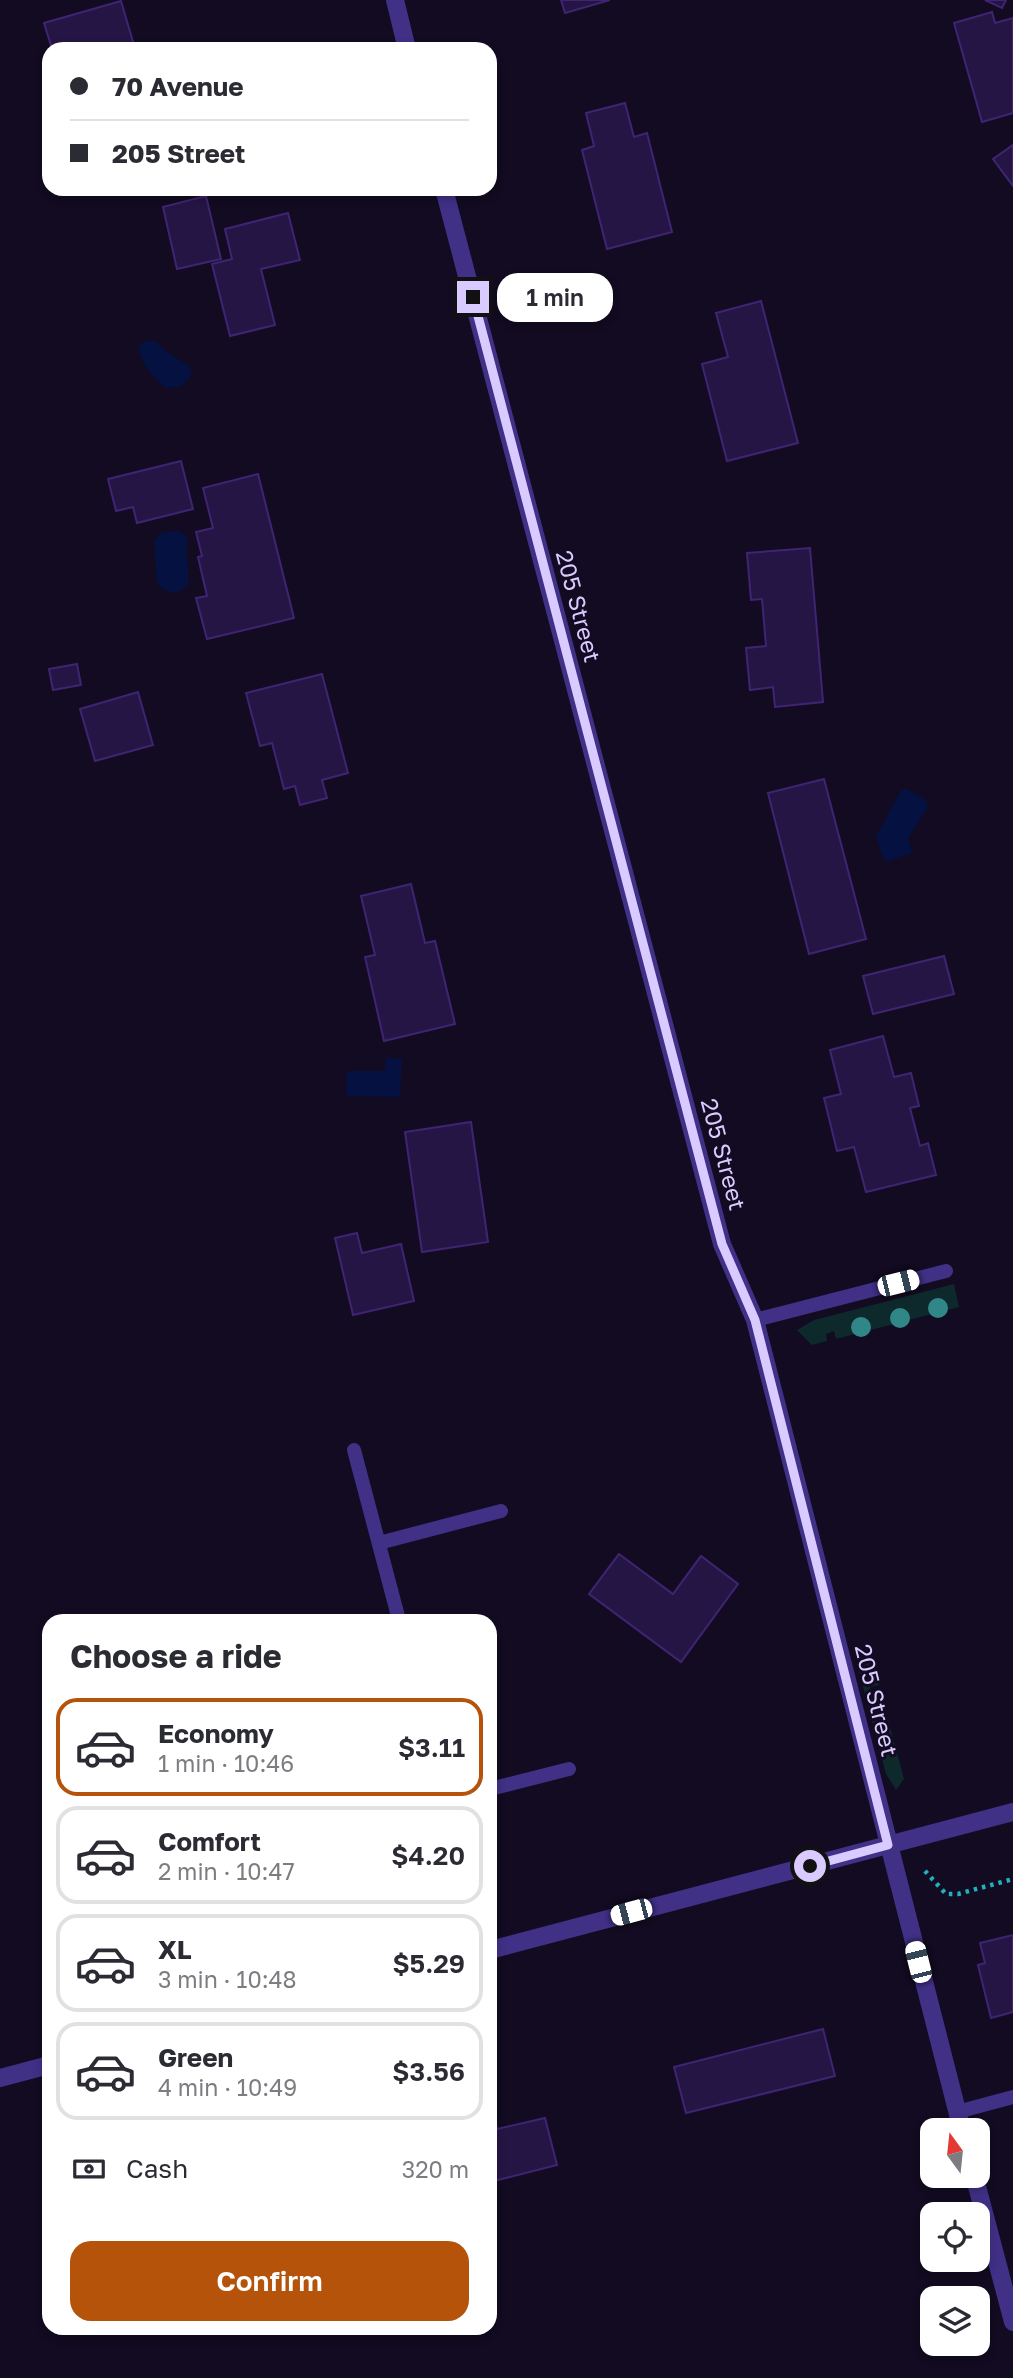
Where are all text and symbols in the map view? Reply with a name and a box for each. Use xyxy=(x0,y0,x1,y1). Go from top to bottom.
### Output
text: 70 Avenue xyxy=(112,71,244,102)
text: 205 Street xyxy=(112,138,245,169)
callout: 1 min xyxy=(498,272,613,322)
route end xyxy=(457,281,489,313)
text: 1 min xyxy=(526,283,584,311)
street label: 205 Street xyxy=(551,547,607,665)
street label: 205 Street xyxy=(696,1095,752,1213)
car xyxy=(876,1268,921,1298)
text: Choose a ride xyxy=(70,1637,282,1675)
street label: 205 Street xyxy=(850,1641,904,1759)
icon: car xyxy=(74,1716,137,1779)
text: Economy xyxy=(158,1718,274,1749)
text: $3.11 xyxy=(398,1732,465,1763)
text: 1 min · 10:46 xyxy=(158,1749,294,1777)
icon: car xyxy=(74,1824,137,1887)
text: Comfort xyxy=(158,1826,261,1857)
text: $4.20 xyxy=(391,1840,465,1871)
route start xyxy=(794,1850,826,1882)
text: 2 min · 10:47 xyxy=(158,1857,295,1885)
car xyxy=(608,1896,655,1928)
icon: car xyxy=(74,1932,137,1995)
text: XL xyxy=(158,1934,192,1965)
car xyxy=(903,1939,934,1985)
text: $5.29 xyxy=(392,1948,465,1979)
text: 3 min · 10:48 xyxy=(158,1965,297,1993)
icon: car xyxy=(74,2040,137,2103)
text: Green xyxy=(158,2042,233,2073)
text: $3.56 xyxy=(392,2056,465,2087)
text: 4 min · 10:49 xyxy=(158,2073,297,2101)
north arrow xyxy=(920,2118,990,2188)
map controls xyxy=(920,2118,990,2356)
icon: cash xyxy=(70,2150,108,2188)
text: Cash xyxy=(126,2153,188,2184)
text: 320 m xyxy=(402,2155,469,2183)
button: locate xyxy=(920,2202,990,2272)
button: Confirm xyxy=(70,2241,469,2321)
button: layers xyxy=(920,2286,990,2356)

